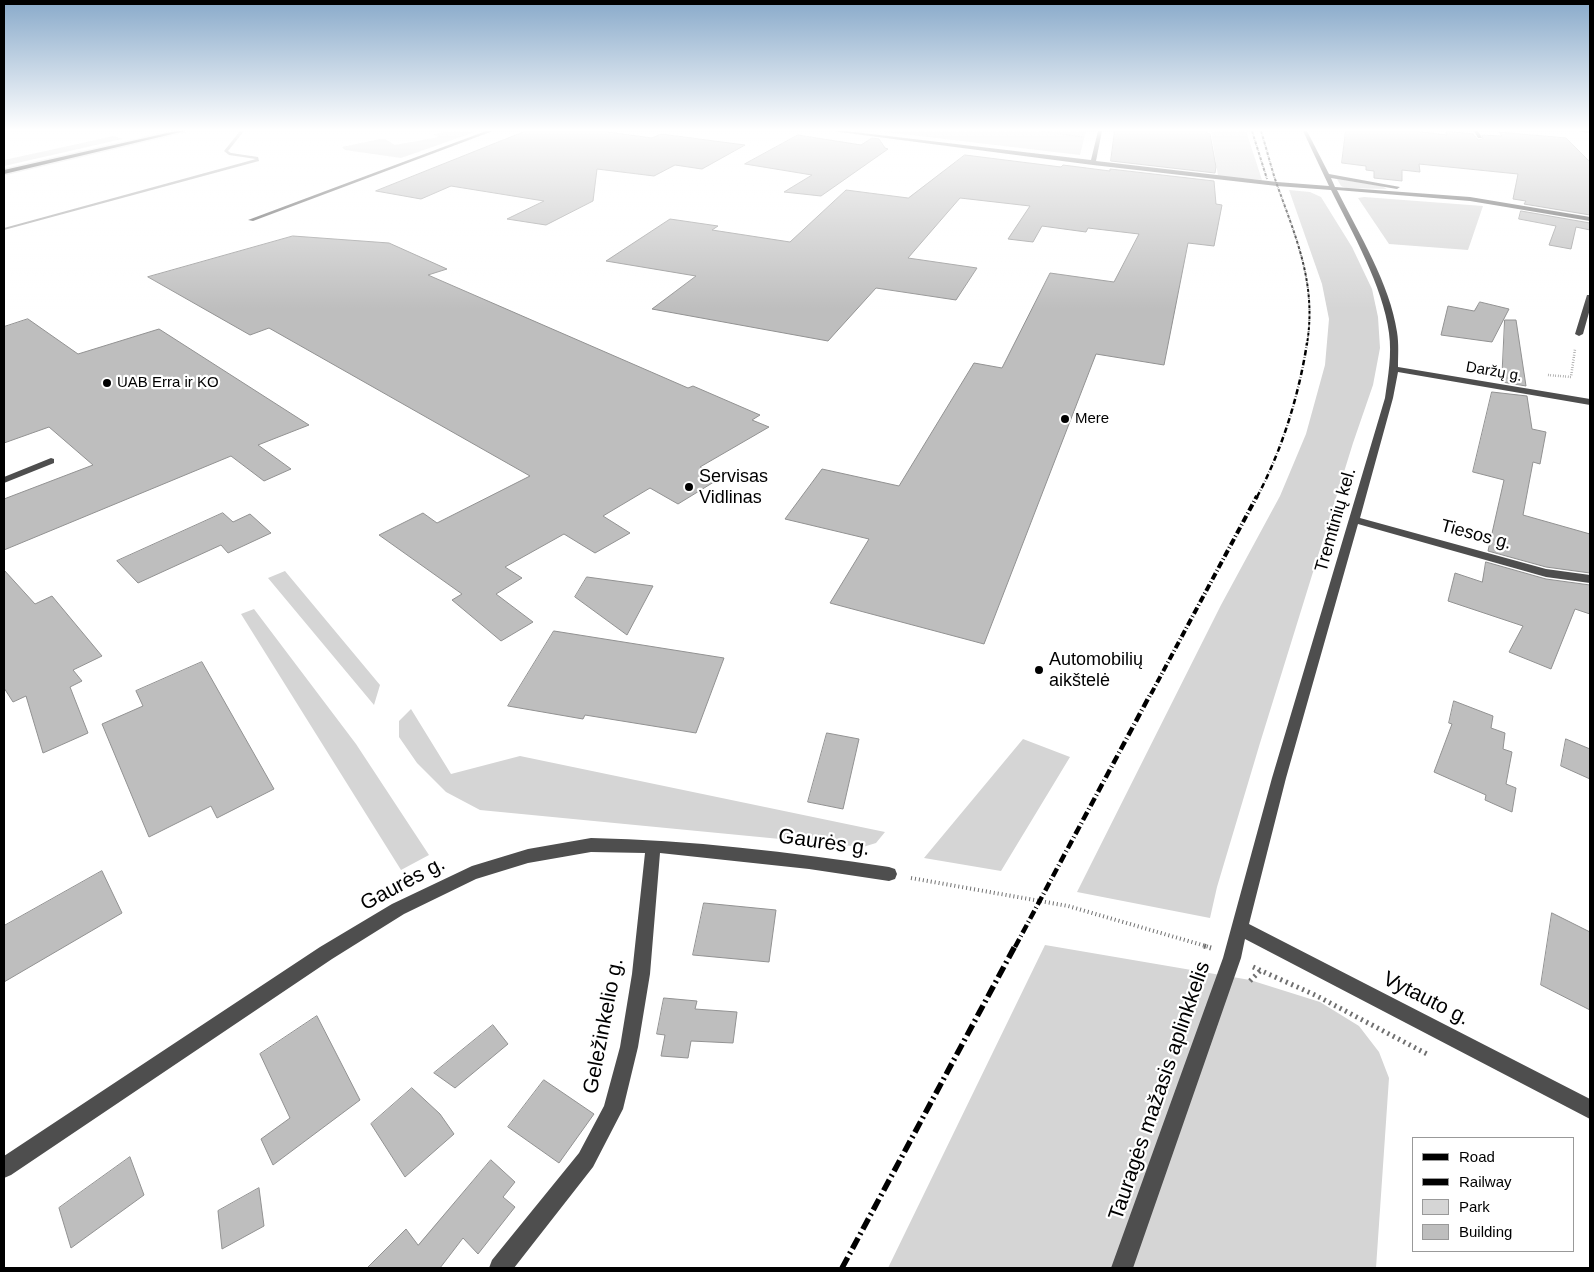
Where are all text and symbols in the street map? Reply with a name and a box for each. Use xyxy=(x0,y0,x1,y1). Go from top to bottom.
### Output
street label: Daržų g. xyxy=(1465,358,1523,386)
place label: UAB Erra ir KO xyxy=(117,374,219,392)
marker: UAB Erra ir KO xyxy=(101,377,113,389)
place label: Mere xyxy=(1075,410,1109,428)
marker: Mere xyxy=(1059,413,1071,425)
street label: Tremtinių kel. xyxy=(1311,465,1361,575)
place label: Servisas Vidlinas xyxy=(699,466,768,508)
marker: Servisas Vidlinas xyxy=(683,481,695,493)
street label: Tiesos g. xyxy=(1438,515,1514,555)
place label: Automobilių aikštelė xyxy=(1049,649,1143,692)
marker: Automobilių aikštelė xyxy=(1033,664,1045,676)
street label: Gaurės g. xyxy=(777,824,871,862)
street label: Gaurės g. xyxy=(356,851,450,917)
street label: Geležinkelio g. xyxy=(578,956,630,1096)
street label: Tauragės mažasis aplinkkelis xyxy=(1104,958,1216,1224)
street label: Vytauto g. xyxy=(1378,966,1474,1032)
legend xyxy=(1412,1137,1574,1252)
text: Road xyxy=(1459,1148,1495,1165)
text: Railway xyxy=(1459,1173,1512,1190)
text: Park xyxy=(1459,1198,1490,1215)
text: Building xyxy=(1459,1223,1512,1240)

